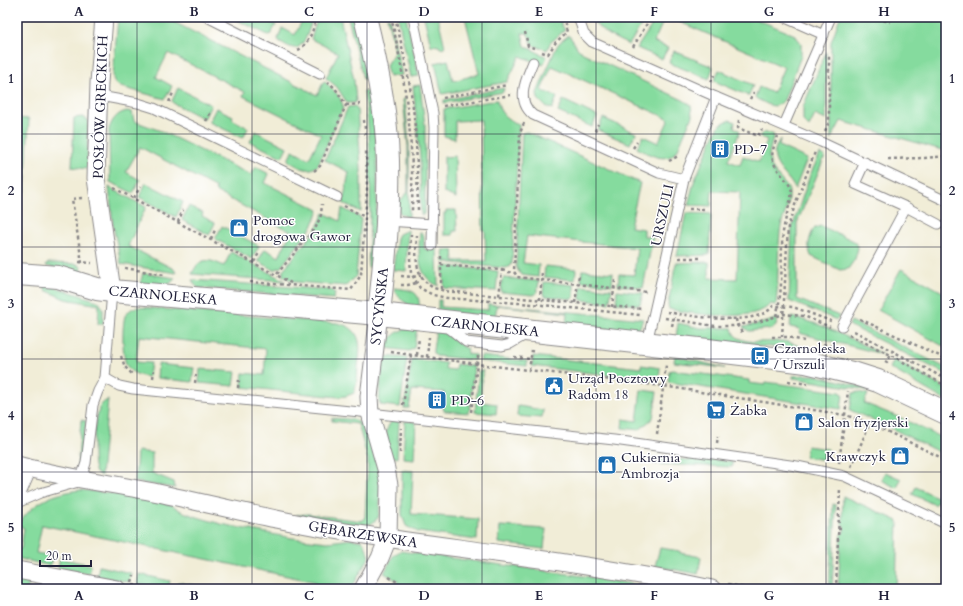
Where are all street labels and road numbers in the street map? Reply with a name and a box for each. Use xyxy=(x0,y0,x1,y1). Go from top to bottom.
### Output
street label: POSŁÓW GRECKICH xyxy=(88,35,113,179)
street label: URSZULI xyxy=(647,182,678,248)
street label: SYCYŃSKA xyxy=(366,266,393,346)
street label: CZARNOLESKA xyxy=(108,281,218,310)
street label: CZARNOLESKA xyxy=(430,311,540,342)
street label: GĘBARZEWSKA xyxy=(307,516,419,553)

